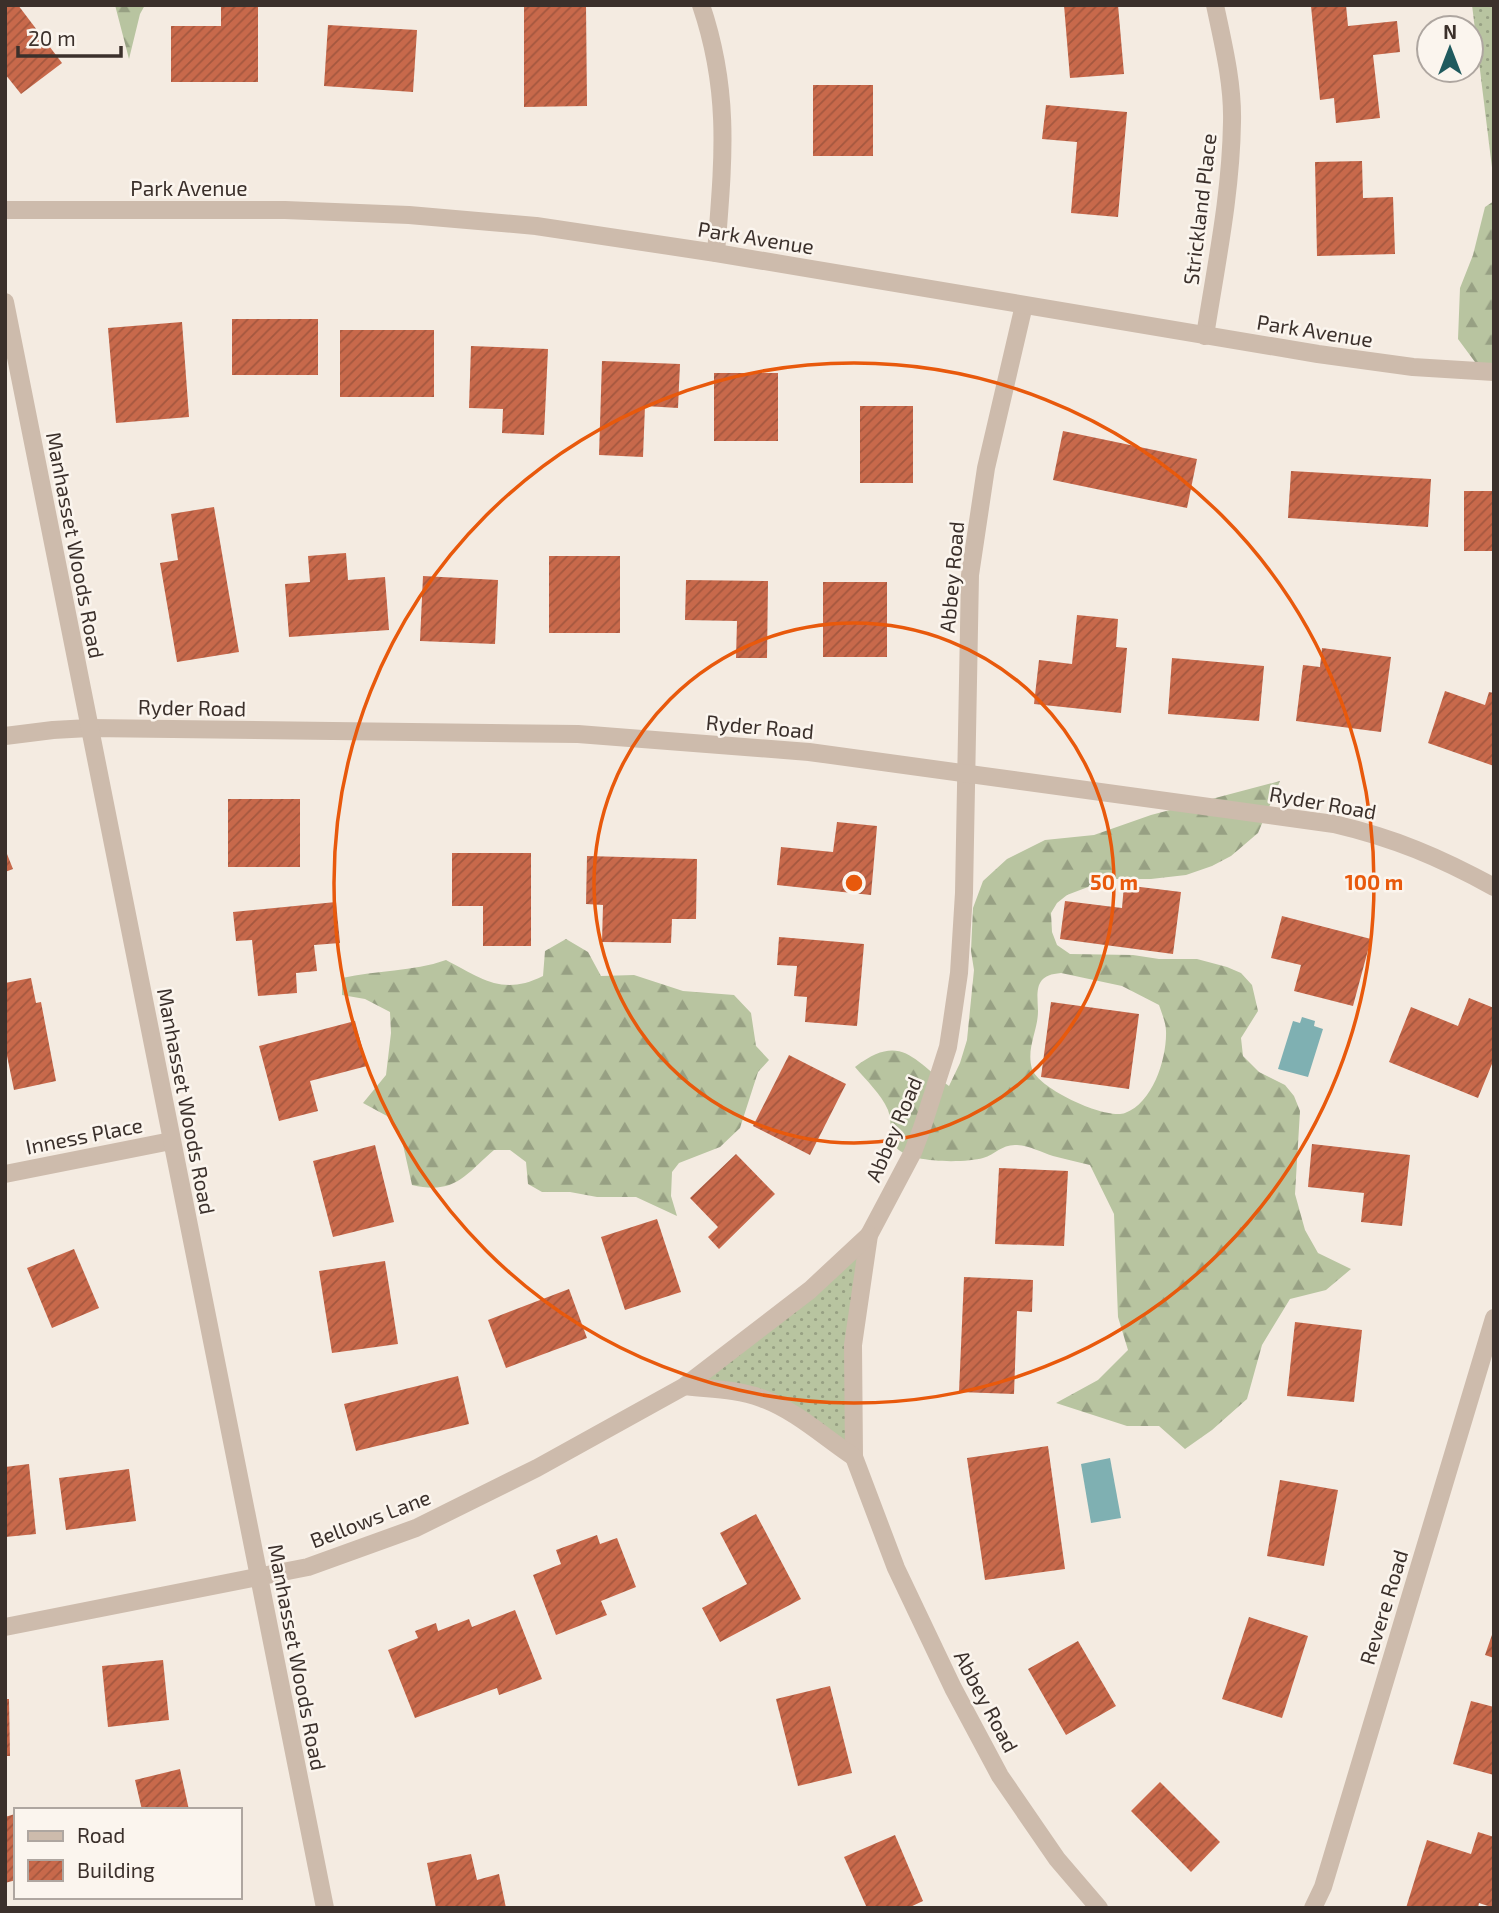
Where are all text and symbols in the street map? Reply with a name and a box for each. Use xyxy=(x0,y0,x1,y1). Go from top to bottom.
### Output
scale bar xyxy=(18,14,121,58)
north arrow xyxy=(1415,14,1485,84)
text: N xyxy=(1443,20,1457,43)
text: 20 m xyxy=(28,25,76,50)
street label: Strickland Place xyxy=(1177,132,1221,286)
street label: Park Avenue xyxy=(130,175,248,200)
street label: Park Avenue xyxy=(696,215,816,259)
street label: Park Avenue xyxy=(1255,308,1375,352)
street label: Manhasset Woods Road xyxy=(42,430,110,660)
street label: Abbey Road xyxy=(934,520,968,634)
street label: Ryder Road xyxy=(138,694,246,720)
street label: Ryder Road xyxy=(705,709,815,743)
street label: Ryder Road xyxy=(1267,780,1379,824)
text: 50 m xyxy=(1090,869,1138,894)
text: 100 m xyxy=(1345,869,1403,894)
centre of rings xyxy=(842,871,866,895)
street label: Manhasset Woods Road xyxy=(153,986,221,1216)
street label: Abbey Road xyxy=(860,1073,926,1185)
street label: Inness Place xyxy=(23,1111,145,1159)
street label: Bellows Lane xyxy=(306,1484,434,1552)
street label: Manhasset Woods Road xyxy=(264,1542,332,1772)
street label: Revere Road xyxy=(1354,1547,1412,1667)
street label: Abbey Road xyxy=(950,1646,1024,1756)
legend xyxy=(14,1808,242,1899)
text: Road xyxy=(77,1822,125,1847)
text: Building xyxy=(77,1857,155,1882)

